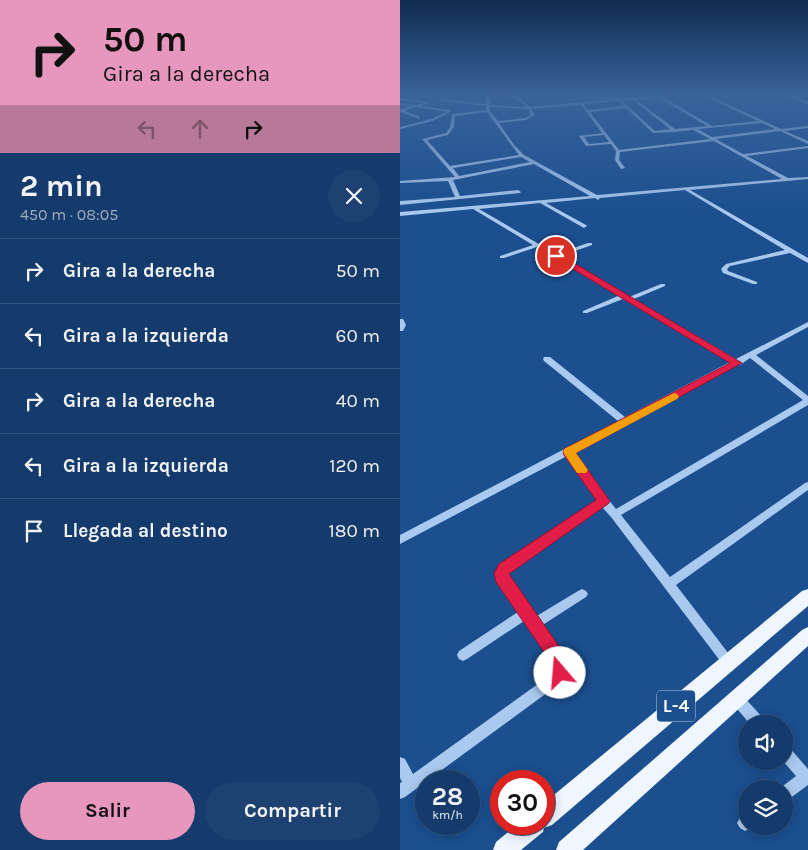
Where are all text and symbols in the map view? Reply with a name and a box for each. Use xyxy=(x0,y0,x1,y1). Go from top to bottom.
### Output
text: 50 m xyxy=(103,19,188,60)
icon: right xyxy=(20,20,85,85)
text: Gira a la derecha xyxy=(103,61,270,87)
icon: left xyxy=(133,115,161,143)
icon: ahead xyxy=(186,115,214,143)
icon: right xyxy=(239,115,267,143)
text: 2 min xyxy=(20,168,103,204)
button: close xyxy=(328,170,380,222)
text: 450 m · 08:05 xyxy=(20,205,118,224)
pin xyxy=(535,235,577,277)
icon: arrive xyxy=(542,242,570,270)
icon: right xyxy=(20,257,48,285)
text: Gira a la derecha xyxy=(63,260,215,282)
text: 50 m xyxy=(336,260,380,282)
icon: left xyxy=(20,322,48,350)
text: Gira a la izquierda xyxy=(63,325,229,347)
text: 60 m xyxy=(336,325,380,347)
icon: right xyxy=(20,387,48,415)
text: Gira a la derecha xyxy=(63,390,215,412)
text: 40 m xyxy=(336,390,380,412)
icon: left xyxy=(20,452,48,480)
text: Gira a la izquierda xyxy=(63,455,229,477)
text: 120 m xyxy=(329,455,380,477)
icon: arrive xyxy=(20,517,48,545)
text: Llegada al destino xyxy=(63,520,228,542)
text: 180 m xyxy=(328,520,380,542)
position arrow xyxy=(533,646,585,698)
road number: L-4 xyxy=(657,690,695,721)
map controls xyxy=(738,715,793,835)
button: sound xyxy=(738,715,793,770)
speed limit sign: 30 xyxy=(490,770,555,835)
button: layers xyxy=(738,780,793,835)
button: Salir xyxy=(20,782,195,840)
button: Compartir xyxy=(205,782,380,840)
text: 28 xyxy=(432,782,463,811)
text: km/h xyxy=(432,808,463,822)

